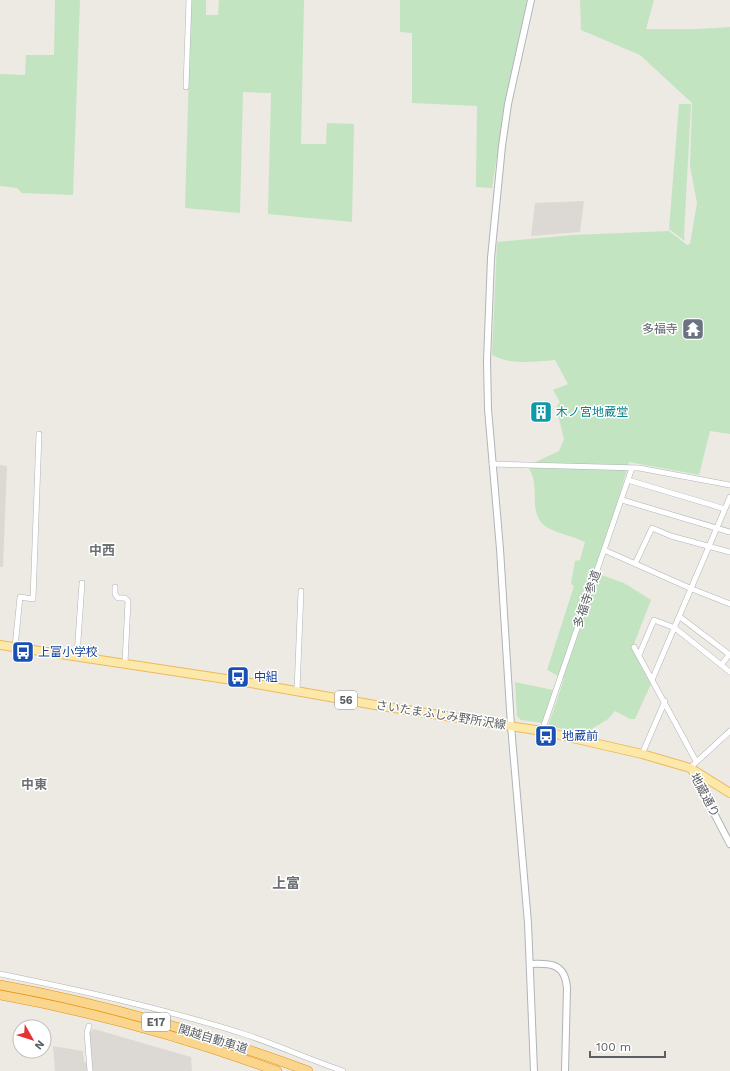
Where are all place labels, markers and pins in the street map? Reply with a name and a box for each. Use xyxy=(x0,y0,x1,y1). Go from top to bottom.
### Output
temple icon: 多福寺 xyxy=(680,316,706,342)
place label: 多福寺 xyxy=(642,322,678,336)
building icon: 木ノ宮地蔵堂 xyxy=(528,399,554,425)
place label: 木ノ宮地蔵堂 xyxy=(556,405,628,419)
bus stop icon: 上富小学校 xyxy=(10,639,36,665)
place label: 上富小学校 xyxy=(38,645,98,659)
bus stop icon: 中組 xyxy=(225,664,251,690)
place label: 中組 xyxy=(254,670,278,684)
bus stop icon: 地蔵前 xyxy=(533,723,559,749)
place label: 地蔵前 xyxy=(562,729,598,743)

